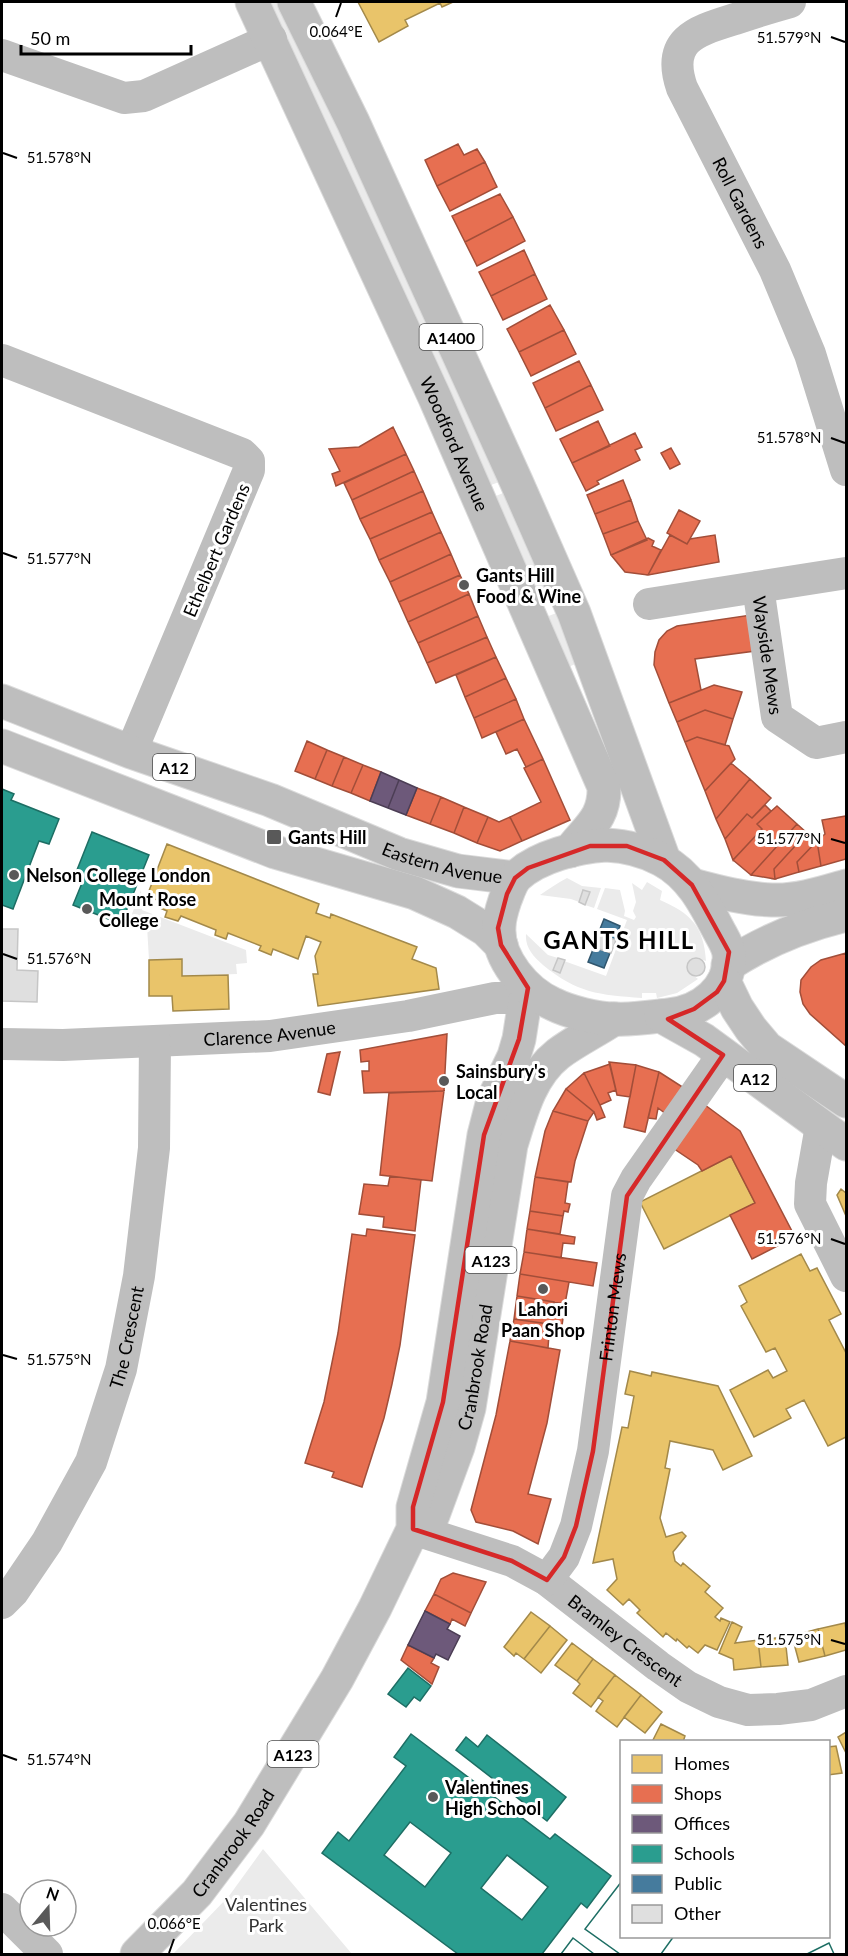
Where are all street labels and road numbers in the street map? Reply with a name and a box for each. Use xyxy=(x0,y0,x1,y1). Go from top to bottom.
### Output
street label: Roll Gardens xyxy=(708,153,773,252)
road number: A1400 xyxy=(420,324,482,350)
street label: Woodford Avenue xyxy=(416,373,494,514)
street label: Ethelbert Gardens xyxy=(178,480,254,620)
street label: Wayside Mews xyxy=(748,595,788,716)
road number: A12 xyxy=(153,754,195,780)
street label: Eastern Avenue xyxy=(379,837,504,887)
street label: Clarence Avenue xyxy=(203,1016,337,1050)
road number: A12 xyxy=(734,1065,776,1091)
road number: A123 xyxy=(466,1247,516,1273)
street label: Frinton Mews xyxy=(594,1251,630,1363)
street label: The Crescent xyxy=(104,1284,148,1392)
street label: Cranbrook Road xyxy=(452,1302,496,1433)
street label: Bramley Crescent xyxy=(564,1590,688,1691)
road number: A123 xyxy=(268,1741,318,1767)
street label: Cranbrook Road xyxy=(187,1785,279,1902)

